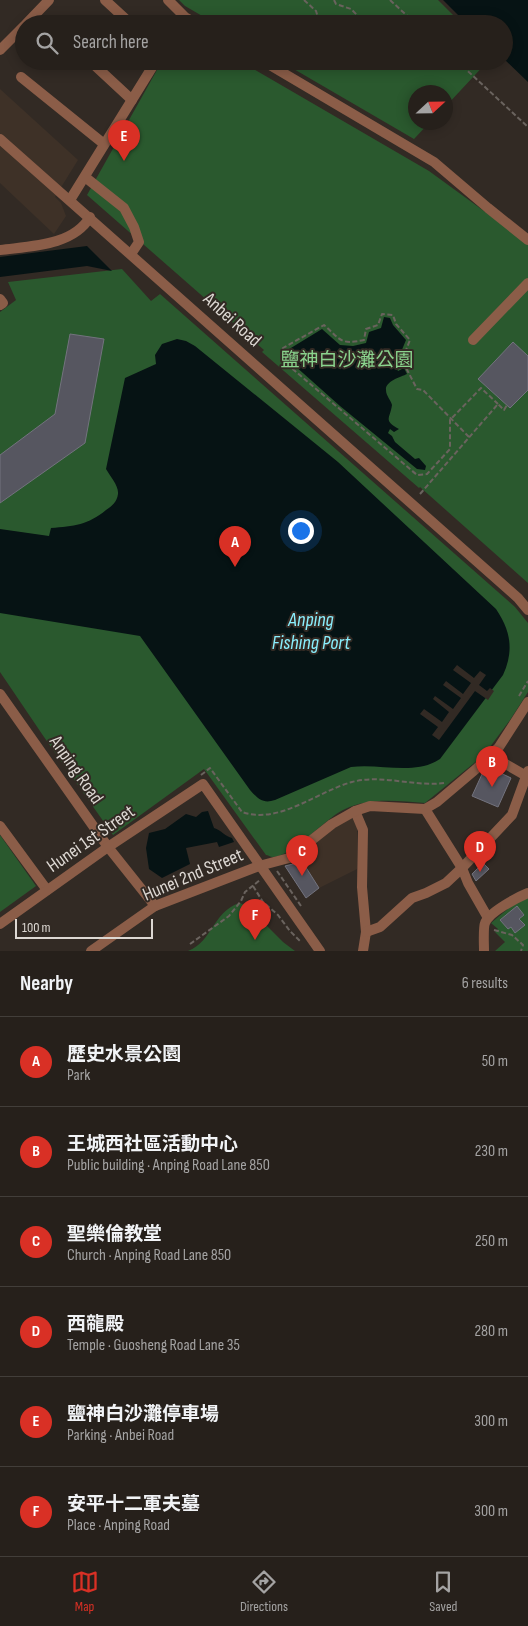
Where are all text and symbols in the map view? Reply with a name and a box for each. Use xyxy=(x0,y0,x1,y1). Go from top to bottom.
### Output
search box xyxy=(15,15,513,70)
icon: search xyxy=(33,29,61,57)
text: Search here xyxy=(73,31,149,54)
north arrow xyxy=(408,85,453,130)
pin: E xyxy=(108,120,140,161)
street label: Anbei Road xyxy=(197,287,266,352)
park label: 鹽神白沙灘公園 xyxy=(280,349,414,372)
your location xyxy=(288,518,314,544)
pin: A xyxy=(219,526,251,567)
water label: Anping Fishing Port xyxy=(272,608,351,655)
street label: Anping Road xyxy=(44,730,108,809)
pin: B xyxy=(476,746,508,787)
street label: Hunei 1st Street xyxy=(43,800,140,878)
pin: D xyxy=(464,831,496,872)
pin: C xyxy=(286,835,318,876)
street label: Hunei 2nd Street xyxy=(139,843,247,906)
pin: F xyxy=(239,899,271,940)
scale bar xyxy=(15,916,152,939)
text: 100 m xyxy=(22,919,51,936)
text: Nearby xyxy=(20,971,73,996)
text: 6 results xyxy=(462,974,508,993)
text: 歷史水景公園 xyxy=(67,1043,181,1066)
text: A xyxy=(32,1052,40,1071)
text: 50 m xyxy=(482,1052,508,1071)
text: Park xyxy=(67,1066,90,1085)
text: 王城西社區活動中心 xyxy=(67,1133,238,1156)
text: B xyxy=(32,1142,40,1161)
text: 230 m xyxy=(475,1142,508,1161)
text: Public building · Anping Road Lane 850 xyxy=(67,1156,270,1175)
text: 聖樂倫教堂 xyxy=(67,1223,162,1246)
text: C xyxy=(32,1232,40,1251)
text: 250 m xyxy=(475,1232,508,1251)
text: Church · Anping Road Lane 850 xyxy=(67,1246,231,1265)
text: 西㡣殿 xyxy=(67,1313,124,1336)
text: D xyxy=(32,1322,40,1341)
text: 280 m xyxy=(474,1322,508,1341)
text: Temple · Guosheng Road Lane 35 xyxy=(67,1336,240,1355)
text: 鹽神白沙灘停車場 xyxy=(67,1403,219,1426)
text: E xyxy=(33,1412,39,1431)
text: 300 m xyxy=(474,1412,508,1431)
text: Parking · Anbei Road xyxy=(67,1426,174,1445)
text: 安平十二軍夫墓 xyxy=(67,1493,200,1516)
text: F xyxy=(33,1502,39,1521)
text: 300 m xyxy=(474,1502,508,1521)
text: Place · Anping Road xyxy=(67,1516,170,1535)
tab: Map xyxy=(71,1568,99,1615)
tab: Directions xyxy=(240,1568,288,1615)
tab: Saved xyxy=(429,1568,457,1615)

